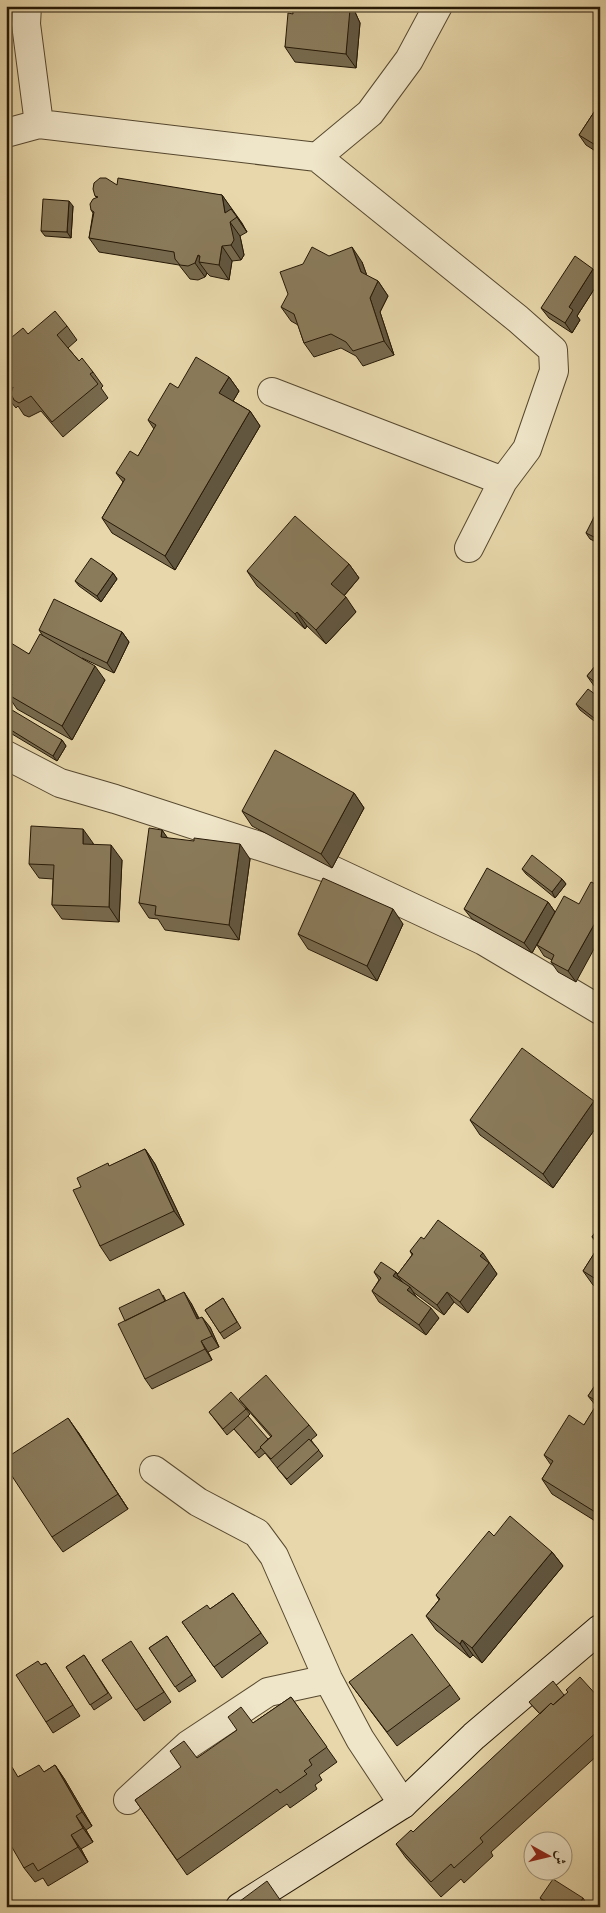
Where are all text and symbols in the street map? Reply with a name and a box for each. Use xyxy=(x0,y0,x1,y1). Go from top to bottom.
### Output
north arrow xyxy=(524,1830,574,1880)
text: ش xyxy=(551,1850,570,1866)

